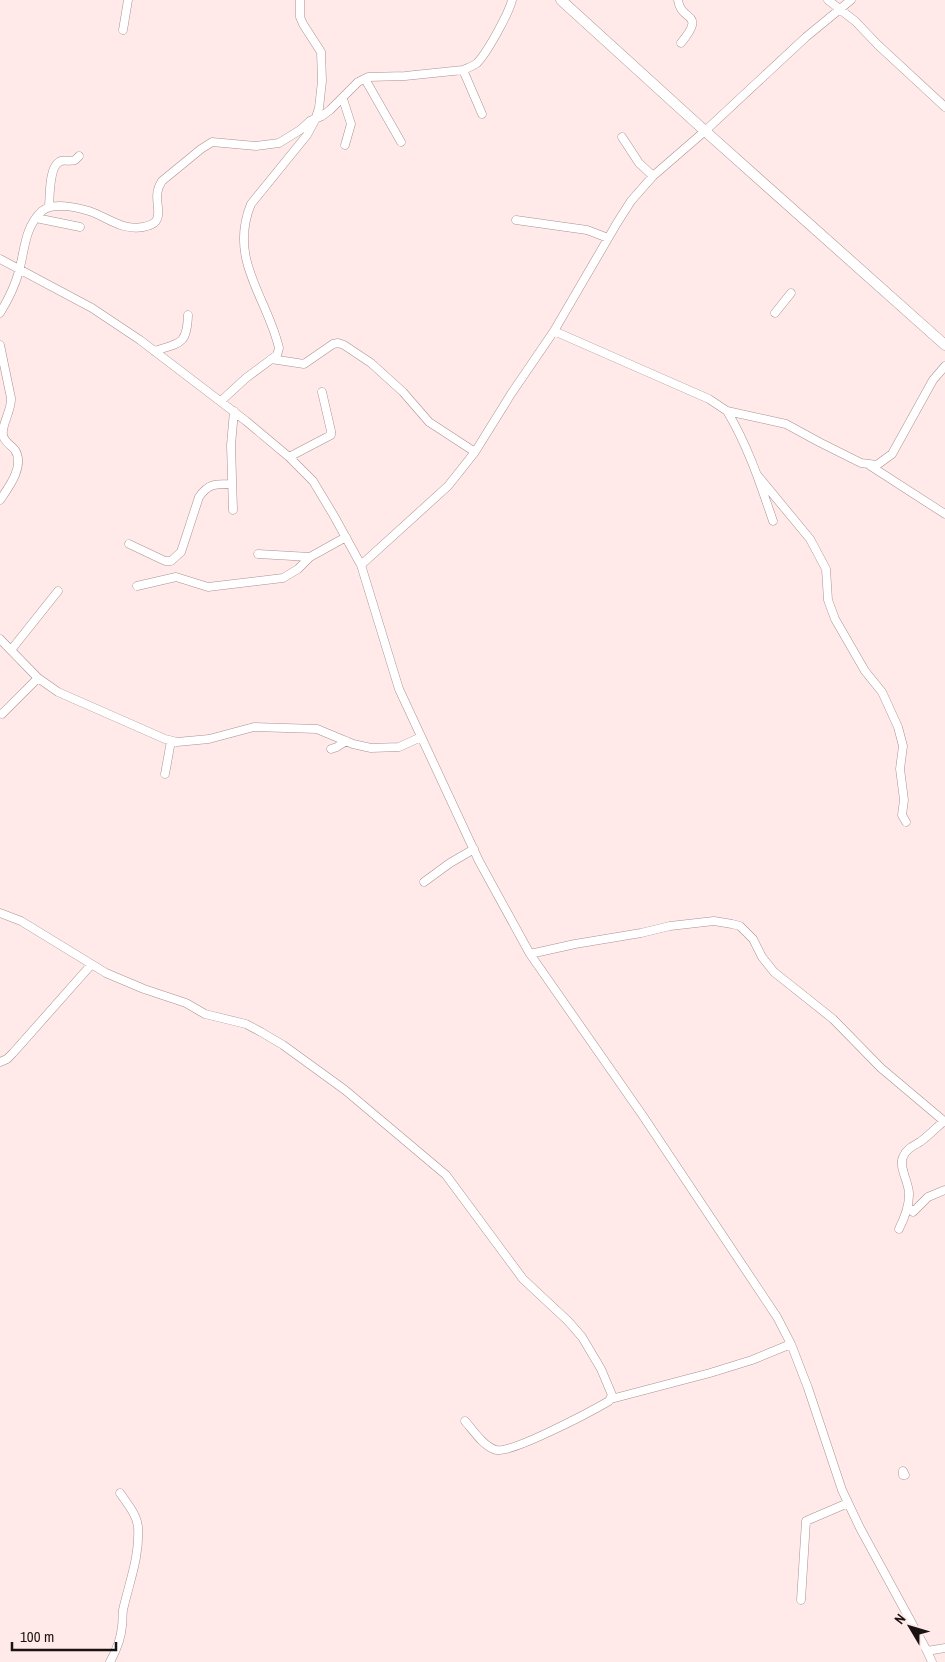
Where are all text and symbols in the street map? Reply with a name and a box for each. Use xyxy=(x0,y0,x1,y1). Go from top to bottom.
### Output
north arrow xyxy=(885,1602,935,1652)
text: N xyxy=(890,1610,909,1628)
scale bar xyxy=(12,1620,116,1652)
text: 100 m xyxy=(20,1626,54,1647)

